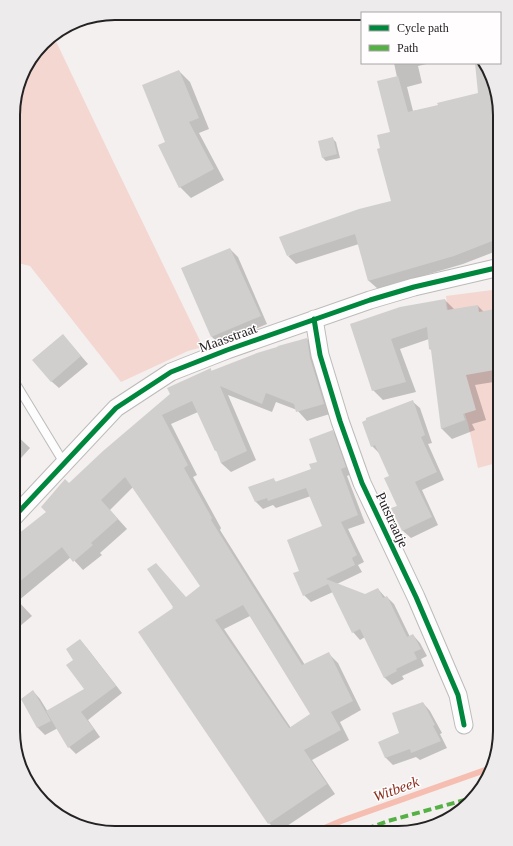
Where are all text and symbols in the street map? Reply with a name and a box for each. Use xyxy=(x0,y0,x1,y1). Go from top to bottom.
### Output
legend xyxy=(361,12,501,64)
text: Cycle path xyxy=(397,21,449,35)
text: Path xyxy=(397,41,418,55)
street label: Maasstraat xyxy=(197,321,259,355)
street label: Putstraatje xyxy=(373,490,411,550)
water label: Witbeek xyxy=(371,773,421,805)

